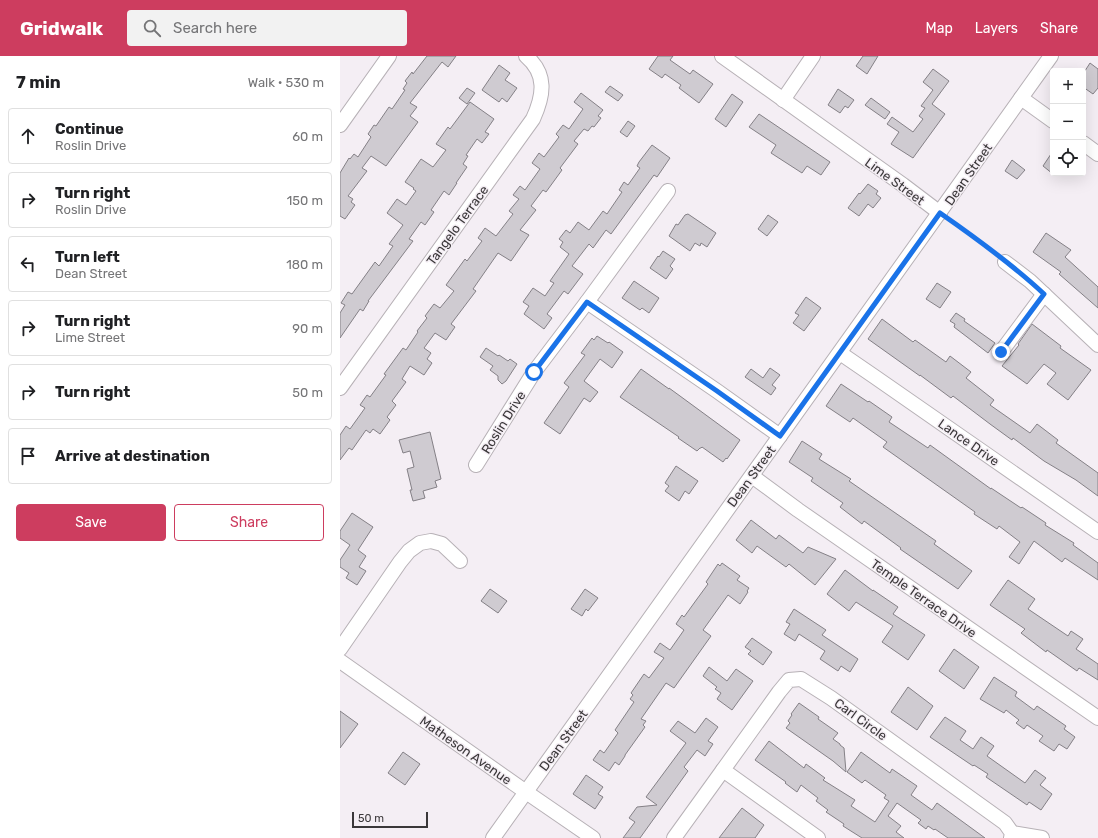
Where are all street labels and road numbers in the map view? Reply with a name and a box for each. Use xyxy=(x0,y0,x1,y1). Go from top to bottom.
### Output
street label: Dean Street xyxy=(942,140,995,208)
street label: Lime Street xyxy=(862,155,927,208)
street label: Tangelo Terrace xyxy=(423,183,492,269)
street label: Roslin Drive xyxy=(478,388,529,456)
street label: Lance Drive xyxy=(935,416,1002,469)
street label: Dean Street xyxy=(724,443,779,510)
street label: Temple Terrace Drive xyxy=(868,556,979,641)
street label: Carl Circle xyxy=(831,695,890,744)
street label: Dean Street xyxy=(536,707,591,774)
street label: Matheson Avenue xyxy=(417,713,514,788)

